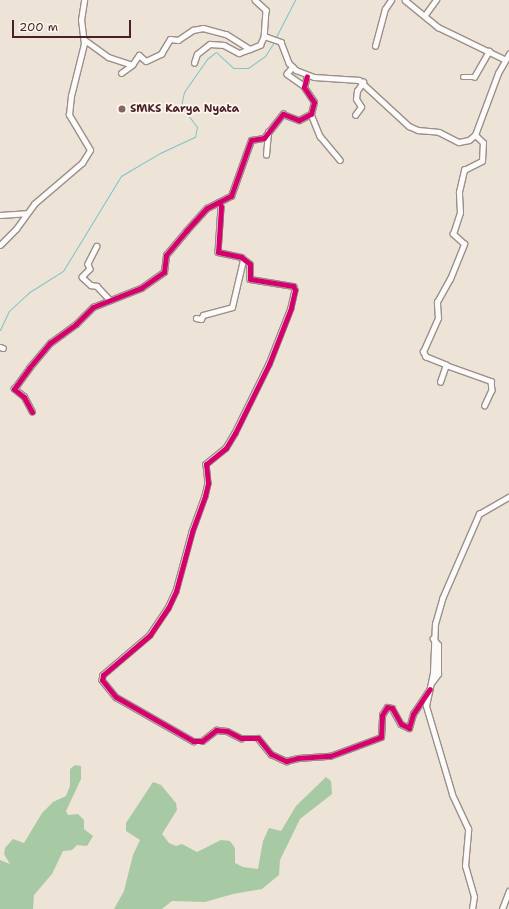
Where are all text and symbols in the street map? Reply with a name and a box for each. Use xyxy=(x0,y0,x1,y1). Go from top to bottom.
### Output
scale bar xyxy=(14,12,133,38)
text: 200 m xyxy=(19,19,58,35)
place label: SMKS Karya Nyata xyxy=(130,102,239,116)
marker: SMKS Karya Nyata xyxy=(117,104,127,114)

